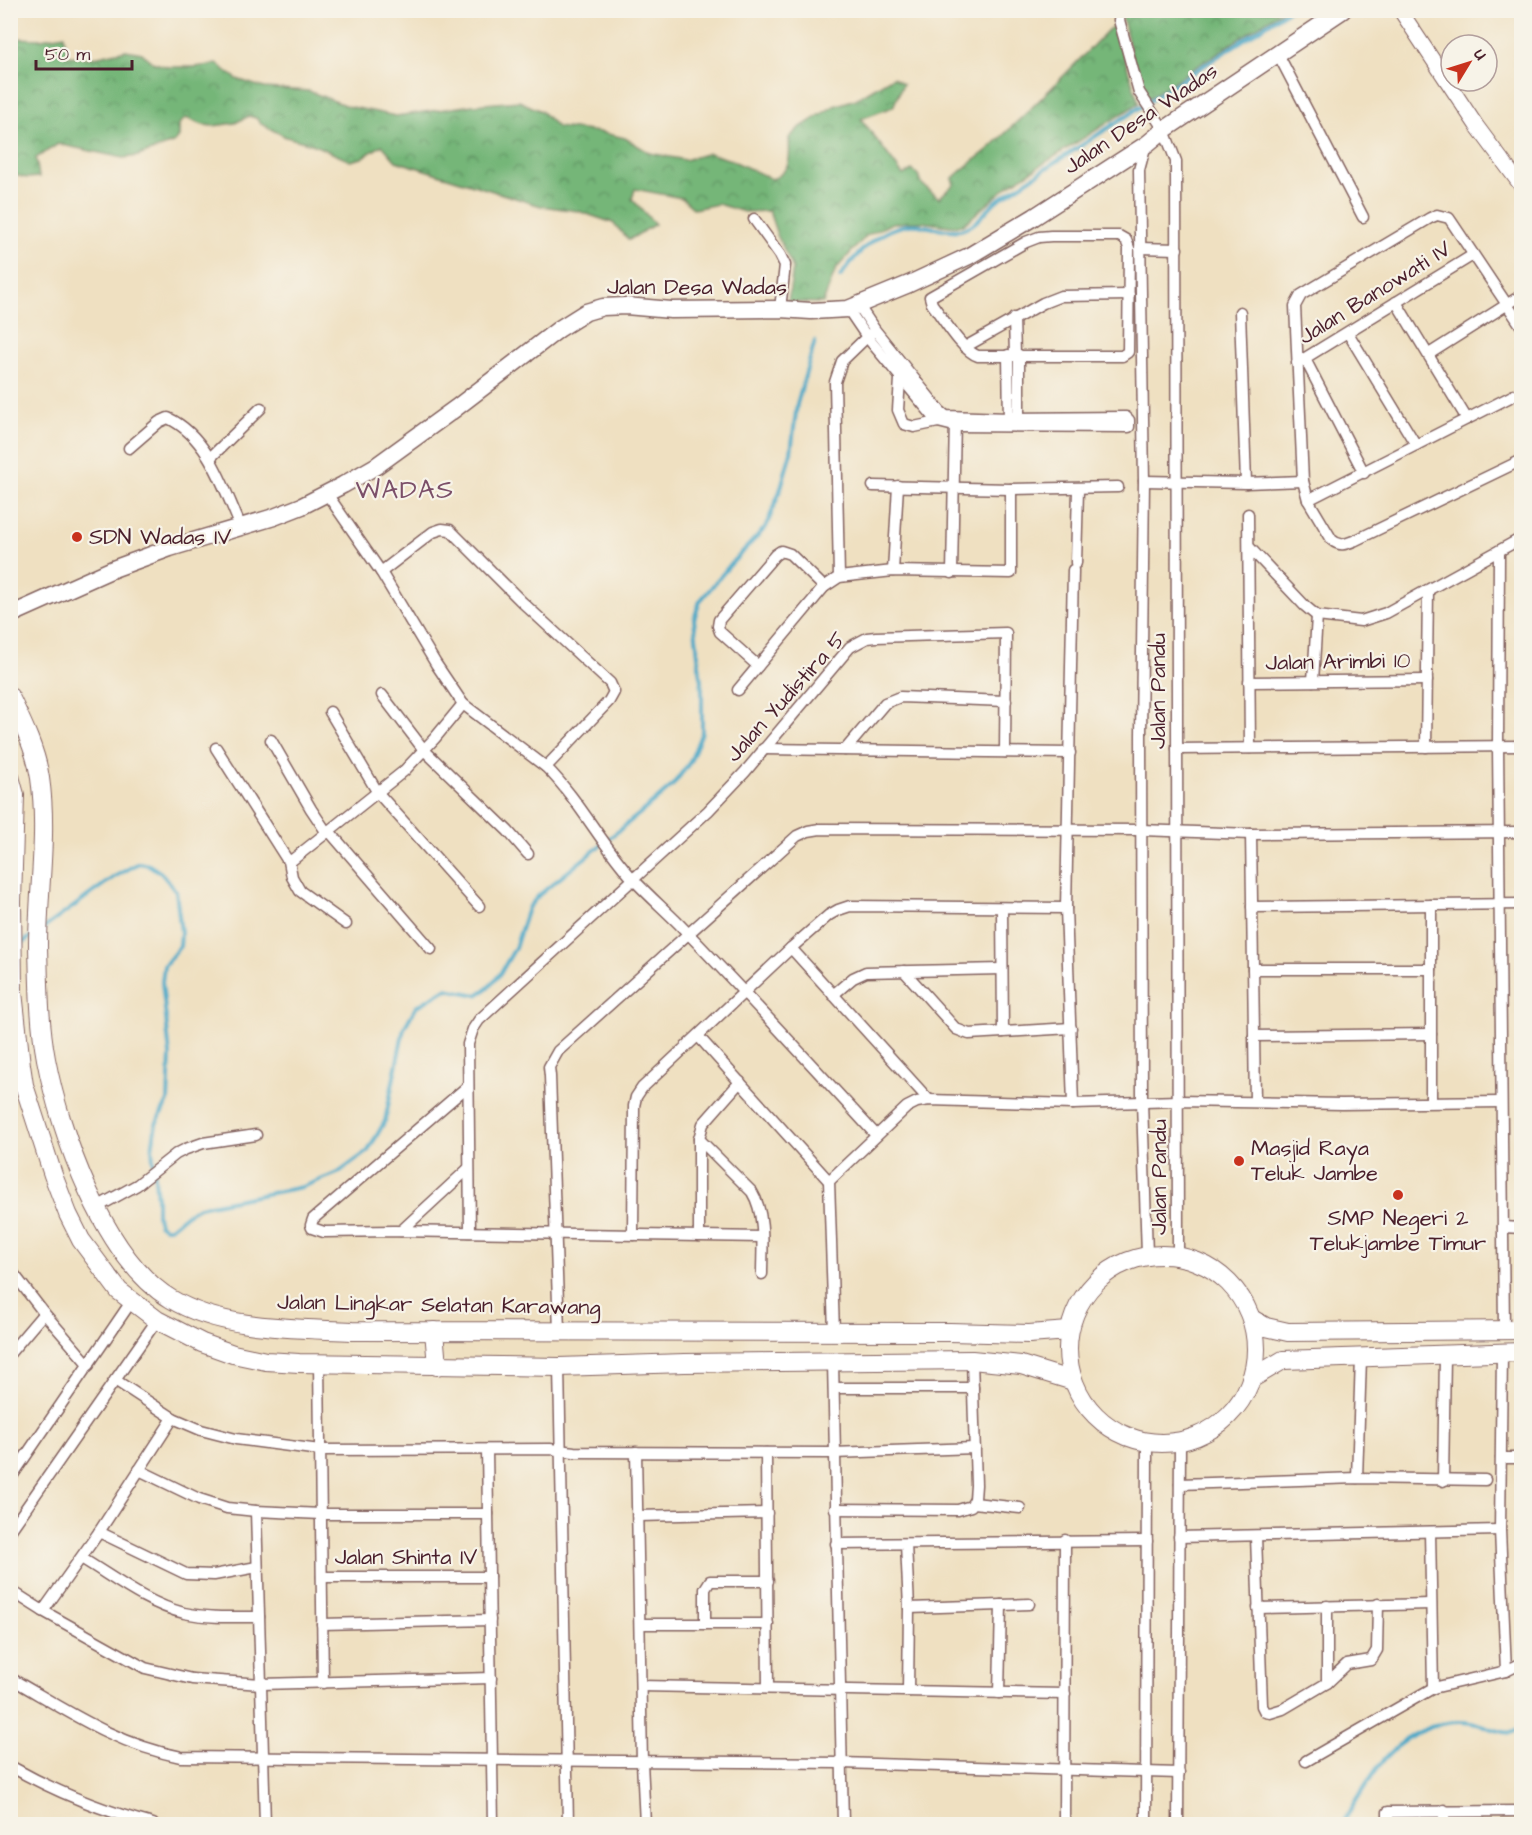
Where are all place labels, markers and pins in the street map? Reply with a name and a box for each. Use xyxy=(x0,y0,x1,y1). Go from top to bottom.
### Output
place label: SDN Wadas IV xyxy=(89,522,232,553)
marker: SDN Wadas IV xyxy=(70,530,84,544)
place label: Masjid Raya Teluk Jambe xyxy=(1251,1133,1378,1189)
marker: Masjid Raya Teluk Jambe xyxy=(1232,1154,1246,1168)
marker: SMP Negeri 2 Telukjambe Timur xyxy=(1391,1188,1405,1202)
place label: SMP Negeri 2 Telukjambe Timur xyxy=(1310,1203,1486,1259)

